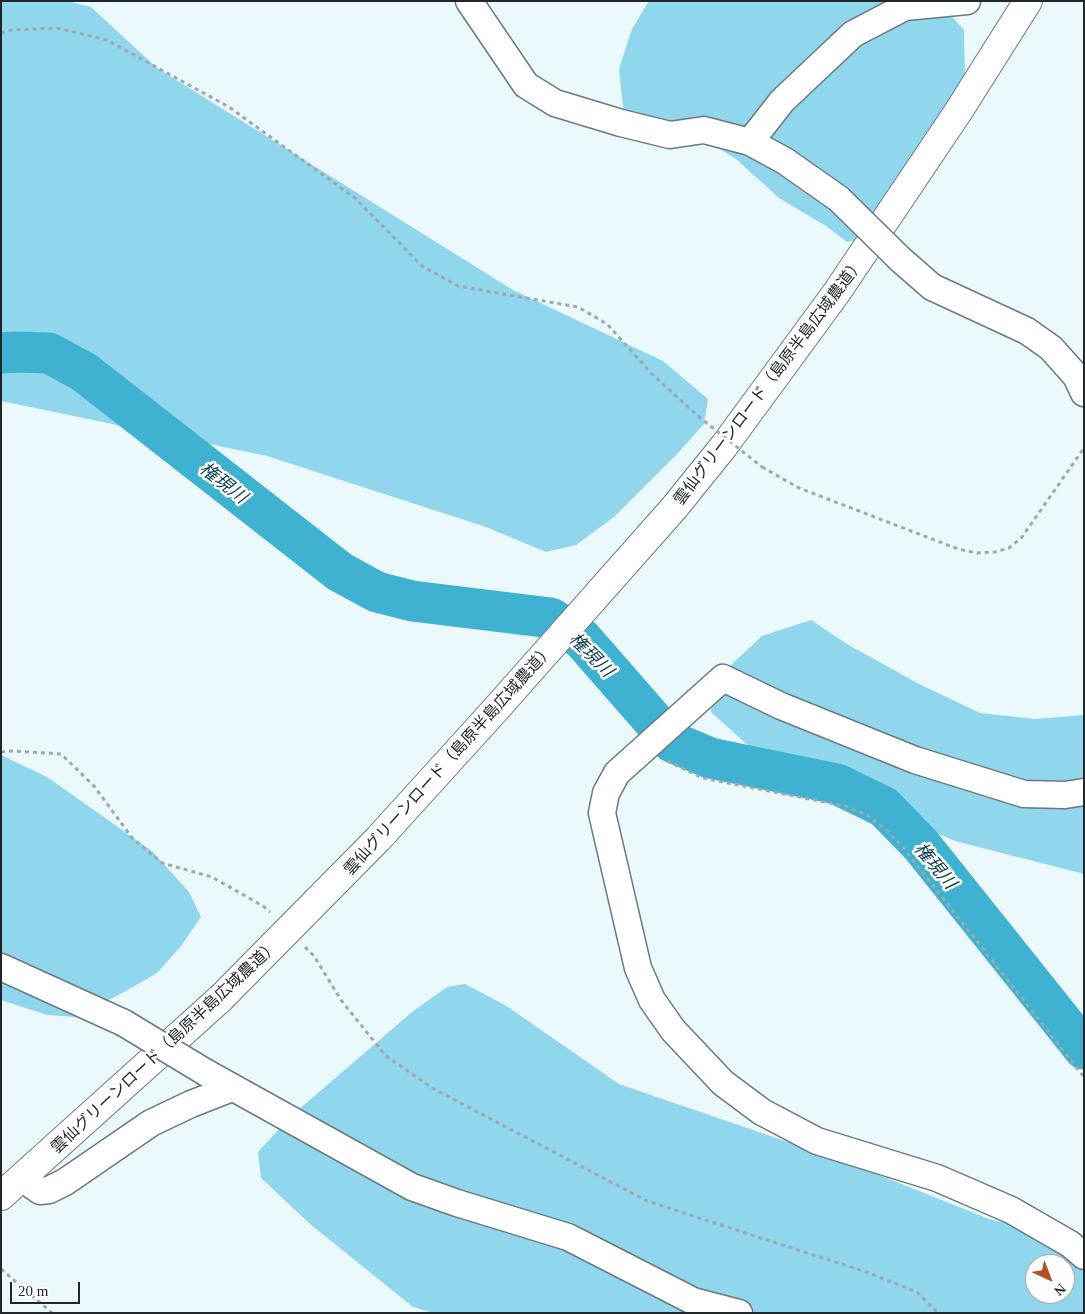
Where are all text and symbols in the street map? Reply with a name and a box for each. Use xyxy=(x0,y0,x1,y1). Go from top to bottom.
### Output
street label: 雲仙グリーンロード（島原半島広域農道） xyxy=(669,254,867,508)
water label: 権現川 xyxy=(196,457,252,507)
water label: 権現川 xyxy=(565,627,619,681)
street label: 雲仙グリーンロード（島原半島広域農道） xyxy=(339,640,557,878)
water label: 権現川 xyxy=(910,837,962,893)
street label: 雲仙グリーンロード（島原半島広域農道） xyxy=(46,935,282,1157)
north arrow xyxy=(1025,1254,1075,1304)
scale bar xyxy=(12,1272,82,1304)
text: N xyxy=(1051,1281,1069,1299)
text: 20 m xyxy=(18,1283,48,1299)

